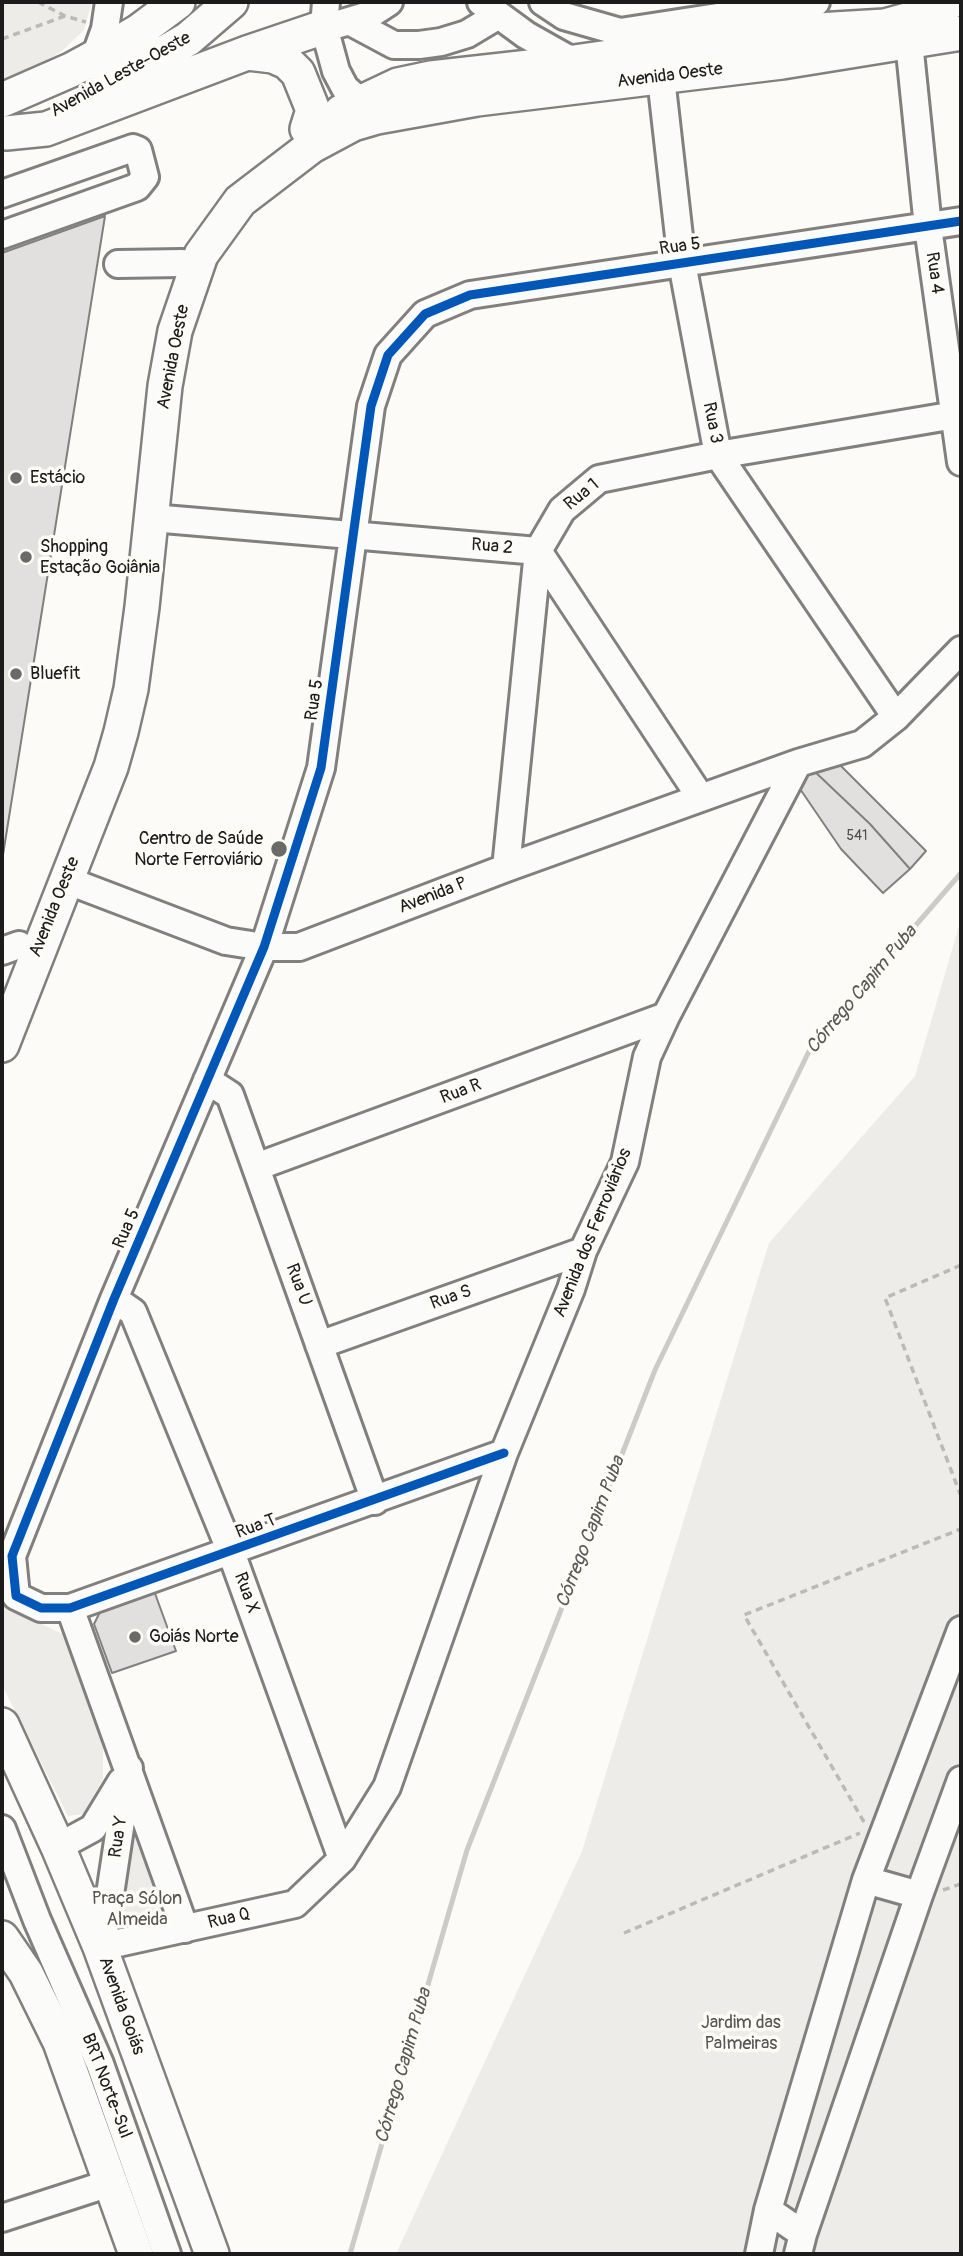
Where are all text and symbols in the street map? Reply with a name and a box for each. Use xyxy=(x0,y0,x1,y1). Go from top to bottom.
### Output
street label: Avenida Leste-Oeste xyxy=(47,27,195,123)
street label: Avenida Oeste xyxy=(616,59,724,93)
street label: Rua 5 xyxy=(658,233,702,261)
street label: Rua 4 xyxy=(920,251,948,295)
street label: Avenida Oeste xyxy=(153,303,195,411)
street label: Rua 3 xyxy=(697,400,727,446)
place label: Estácio xyxy=(30,467,85,489)
marker: Estácio xyxy=(8,470,24,486)
street label: Rua 1 xyxy=(560,474,604,516)
street label: Rua 2 xyxy=(470,534,514,560)
place label: Shopping Estação Goiânia xyxy=(40,536,160,578)
marker: Shopping Estação Goiânia xyxy=(18,549,34,565)
place label: Bluefit xyxy=(30,663,80,685)
marker: Bluefit xyxy=(8,666,24,682)
street label: Rua 5 xyxy=(301,678,329,722)
place label: Centro de Saúde Norte Ferroviário xyxy=(134,828,263,870)
house number: 541 xyxy=(846,828,868,844)
marker: Centro de Saúde Norte Ferroviário xyxy=(269,839,289,859)
street label: Avenida Oeste xyxy=(25,854,85,960)
street label: Avenida P xyxy=(396,873,470,919)
water label: Córrego Capim Puba xyxy=(802,921,922,1059)
street label: Rua R xyxy=(437,1075,485,1109)
street label: Avenida dos Ferroviários xyxy=(549,1145,637,1321)
street label: Rua 5 xyxy=(109,1206,145,1252)
street label: Rua U xyxy=(280,1261,316,1309)
street label: Rua S xyxy=(428,1281,474,1315)
water label: Córrego Capim Puba xyxy=(552,1453,630,1611)
street label: Rua T xyxy=(233,1510,279,1544)
street label: Rua X xyxy=(229,1570,263,1616)
place label: Goiás Norte xyxy=(149,1626,239,1648)
marker: Goiás Norte xyxy=(127,1629,143,1645)
street label: Rua Y xyxy=(105,1814,133,1860)
park label: Praça Sólon Almeida xyxy=(92,1888,182,1930)
street label: Rua Q xyxy=(206,1904,252,1934)
street label: Avenida Goiás xyxy=(93,1954,149,2058)
water label: Córrego Capim Puba xyxy=(371,1986,437,2146)
park label: Jardim das Palmeiras xyxy=(701,2012,781,2054)
street label: BRT Norte-Sul xyxy=(76,2031,136,2141)

